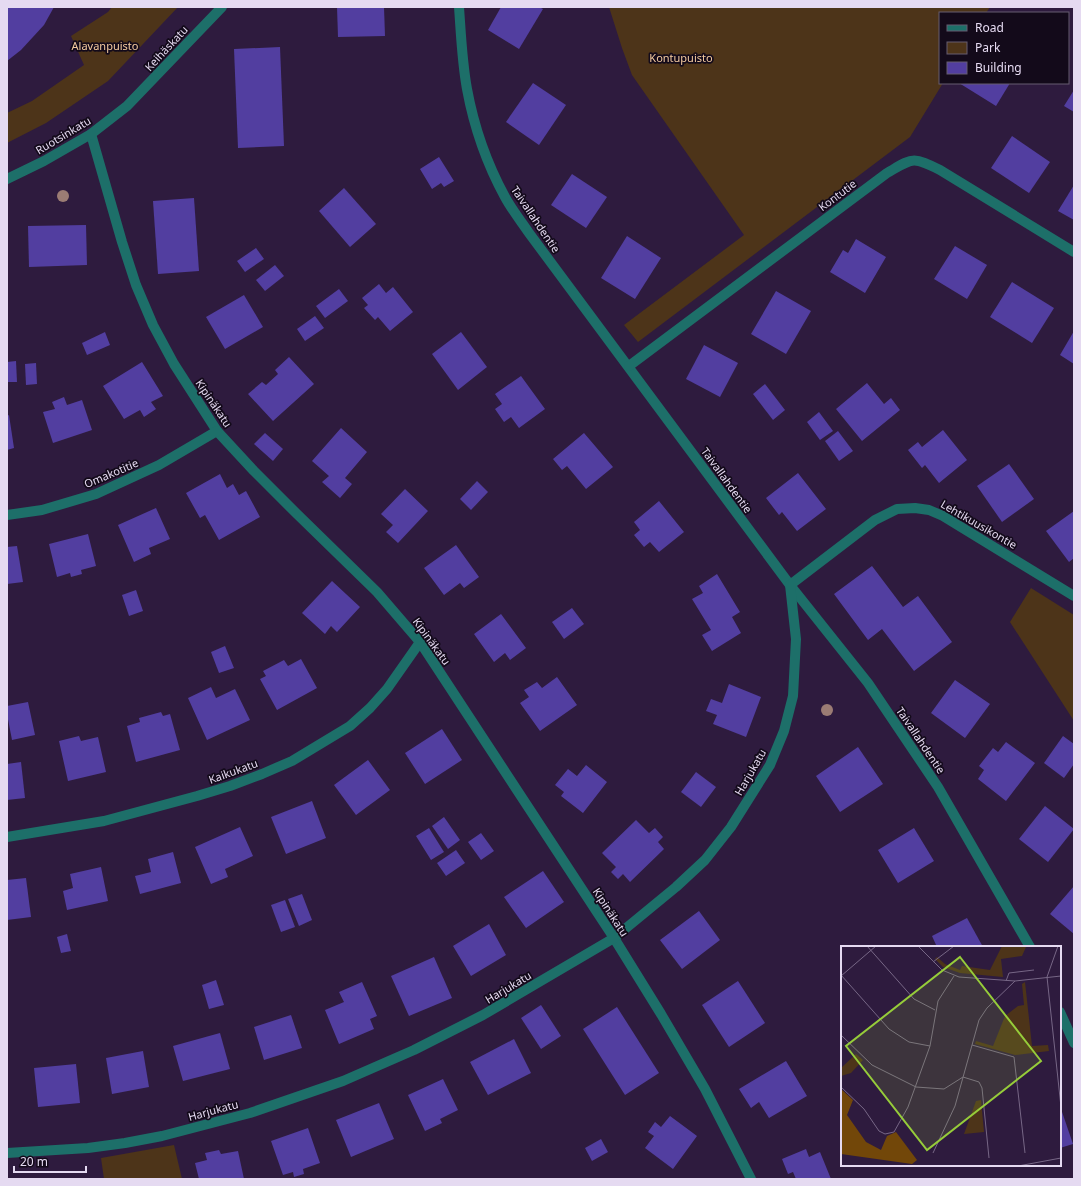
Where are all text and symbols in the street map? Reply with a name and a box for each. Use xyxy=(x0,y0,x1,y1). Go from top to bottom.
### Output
legend xyxy=(939,12,1069,84)
text: Road xyxy=(975,19,1004,36)
street label: Keihäskatu xyxy=(141,22,191,74)
park label: Alavanpuisto xyxy=(72,38,139,53)
text: Park xyxy=(975,39,1001,56)
park label: Kontupuisto xyxy=(649,50,713,65)
text: Building xyxy=(975,59,1022,76)
street label: Ruotsinkatu xyxy=(33,113,93,157)
street label: Kontutie xyxy=(815,176,859,214)
street label: Taivallahdentie xyxy=(508,183,564,255)
street label: Kipinäkatu xyxy=(192,376,236,430)
street label: Taivallahdentie xyxy=(698,444,756,516)
street label: Omakotitie xyxy=(82,455,140,491)
street label: Lehtikuusikontie xyxy=(938,496,1020,552)
street label: Kipinäkatu xyxy=(410,614,454,668)
street label: Taivallahdentie xyxy=(893,704,949,776)
street label: Harjukatu xyxy=(731,746,769,798)
street label: Kaikukatu xyxy=(206,755,260,787)
street label: Kipinäkatu xyxy=(590,885,632,939)
inset map xyxy=(841,946,1061,1166)
street label: Harjukatu xyxy=(482,967,534,1007)
street label: Harjukatu xyxy=(186,1096,240,1124)
scale bar xyxy=(14,1148,86,1174)
text: 20 m xyxy=(20,1153,48,1170)

